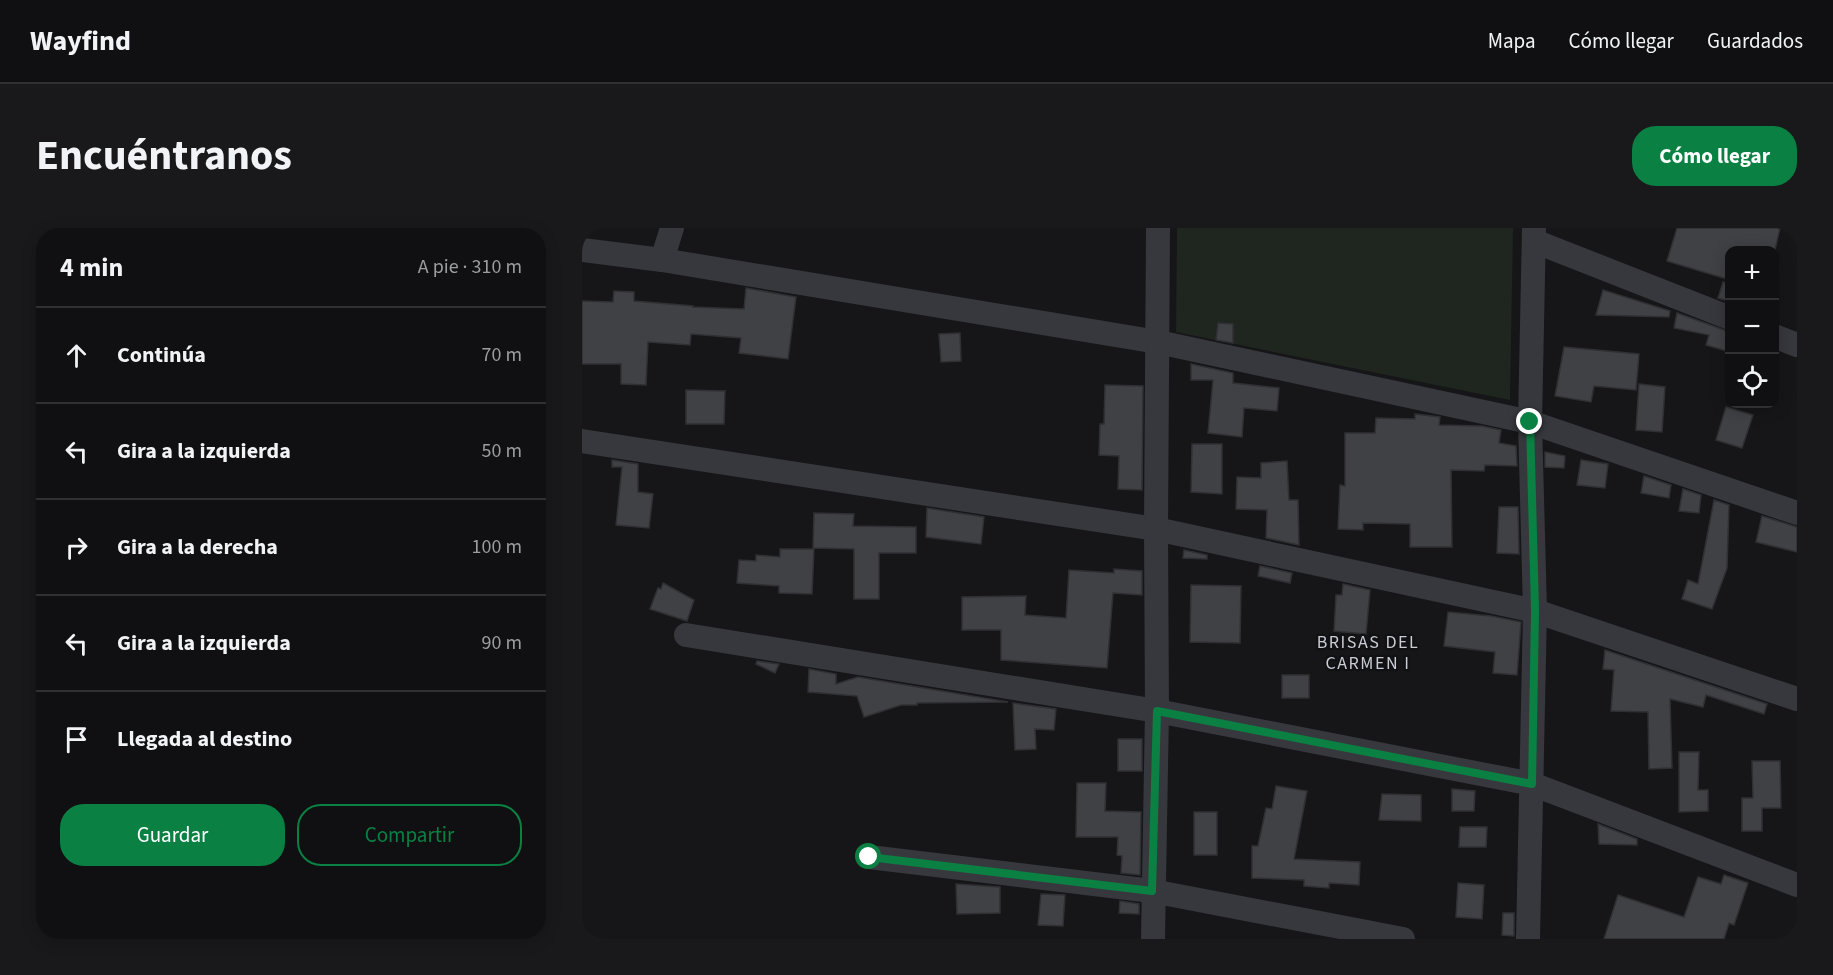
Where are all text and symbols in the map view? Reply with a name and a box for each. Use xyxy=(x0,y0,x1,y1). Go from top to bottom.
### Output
text: Wayfind xyxy=(30,21,131,61)
text: Mapa xyxy=(1488,26,1536,56)
text: Cómo llegar xyxy=(1569,26,1674,56)
text: Guardados xyxy=(1707,26,1803,56)
text: Encuéntranos xyxy=(36,126,292,186)
button: Cómo llegar xyxy=(1632,126,1797,186)
map controls xyxy=(1725,246,1779,408)
button: + xyxy=(1725,246,1779,300)
text: 4 min xyxy=(60,249,123,286)
text: A pie · 310 m xyxy=(418,253,522,281)
button: − xyxy=(1725,300,1779,354)
icon: ahead xyxy=(60,339,93,372)
text: Continúa xyxy=(117,339,206,371)
text: 70 m xyxy=(482,341,522,369)
button: locate xyxy=(1725,354,1779,408)
route end xyxy=(1516,408,1542,434)
icon: left xyxy=(60,435,93,468)
text: Gira a la izquierda xyxy=(117,435,291,467)
text: 50 m xyxy=(482,437,522,465)
icon: right xyxy=(60,531,93,564)
text: Gira a la derecha xyxy=(117,531,278,563)
text: 100 m xyxy=(472,533,522,561)
icon: left xyxy=(60,627,93,660)
text: Gira a la izquierda xyxy=(117,627,291,659)
text: 90 m xyxy=(482,629,522,657)
district label: BRISAS DEL CARMEN I xyxy=(1317,630,1419,676)
icon: arrive xyxy=(60,723,93,756)
text: Llegada al destino xyxy=(117,723,292,755)
button: Guardar xyxy=(60,804,285,866)
button: Compartir xyxy=(297,804,522,866)
route start xyxy=(855,843,881,869)

